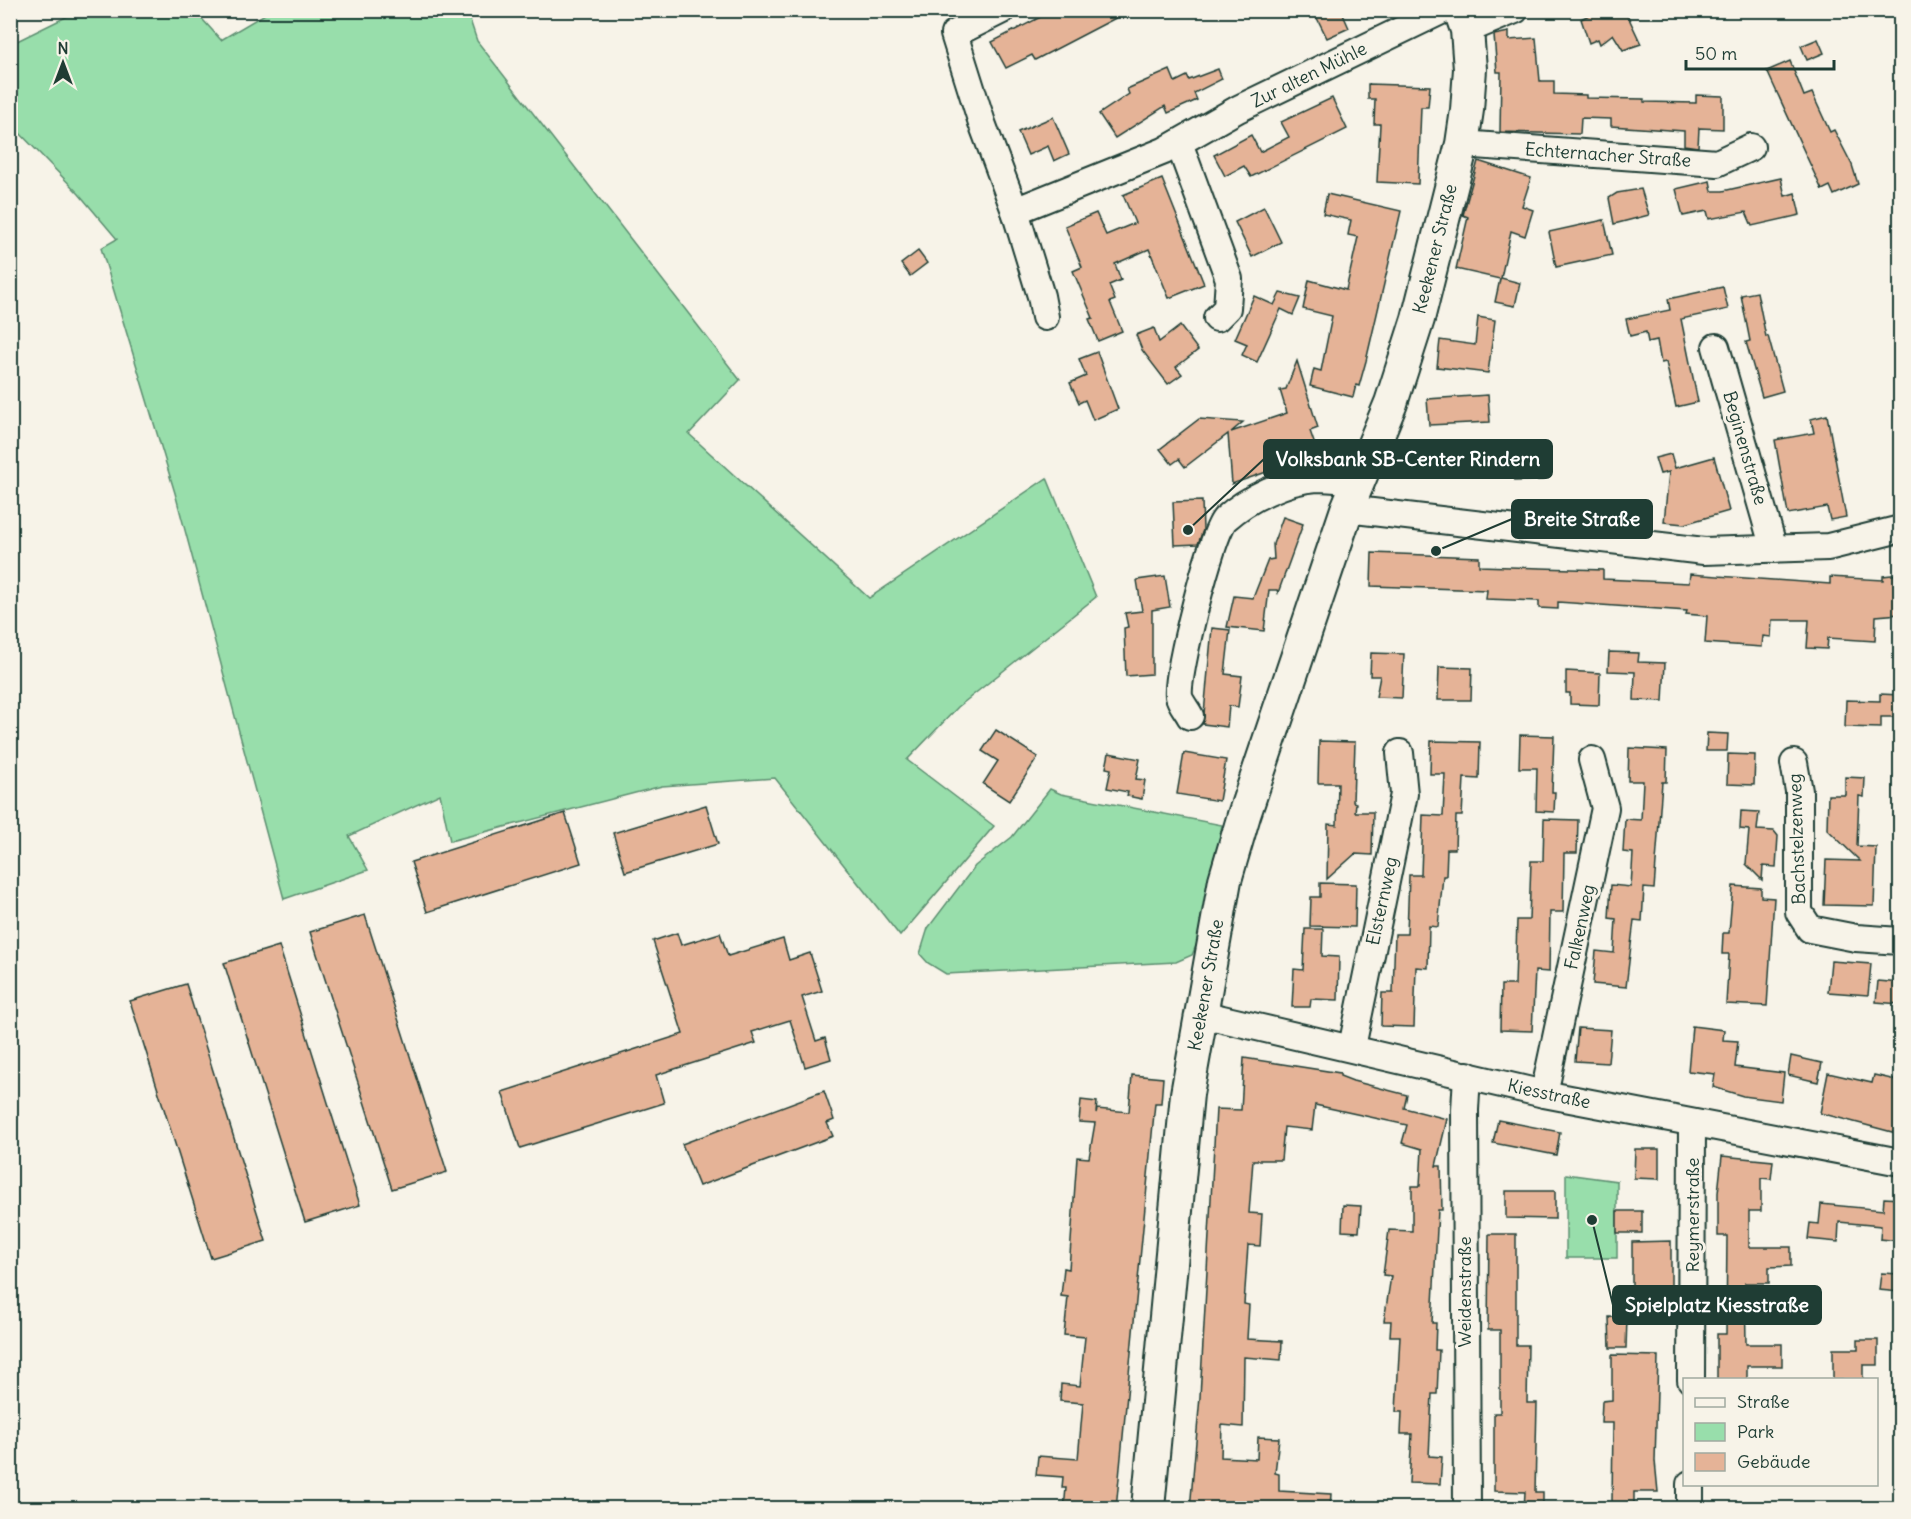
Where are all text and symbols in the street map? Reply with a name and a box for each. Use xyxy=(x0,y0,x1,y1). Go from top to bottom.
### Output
north arrow xyxy=(33,33,93,93)
scale bar xyxy=(1686,33,1834,71)
street label: Zur alten Mühle xyxy=(1247,37,1370,112)
text: N xyxy=(57,38,69,58)
text: 50 m xyxy=(1695,42,1737,65)
street label: Echternacher Straße xyxy=(1524,137,1692,172)
street label: Keekener Straße xyxy=(1407,181,1462,316)
street label: Beginenstraße xyxy=(1718,388,1773,507)
callout: Volksbank SB-Center Rindern xyxy=(1264,440,1552,478)
text: Volksbank SB-Center Rindern xyxy=(1276,446,1541,471)
callout: Breite Straße xyxy=(1512,500,1652,538)
text: Breite Straße xyxy=(1524,506,1640,531)
street label: Bachstelzenweg xyxy=(1783,773,1810,905)
street label: Elsternweg xyxy=(1361,855,1402,947)
street label: Falkenweg xyxy=(1559,882,1600,972)
street label: Keekener Straße xyxy=(1183,917,1228,1053)
street label: Kiesstraße xyxy=(1506,1074,1593,1114)
street label: Reymerstraße xyxy=(1681,1157,1704,1273)
street label: Weidenstraße xyxy=(1453,1236,1476,1348)
callout: Spielplatz Kiesstraße xyxy=(1613,1286,1821,1324)
text: Spielplatz Kiesstraße xyxy=(1625,1292,1809,1317)
legend xyxy=(1683,1378,1878,1486)
text: Straße xyxy=(1737,1390,1790,1413)
text: Park xyxy=(1737,1420,1774,1443)
text: Gebäude xyxy=(1737,1450,1810,1473)

